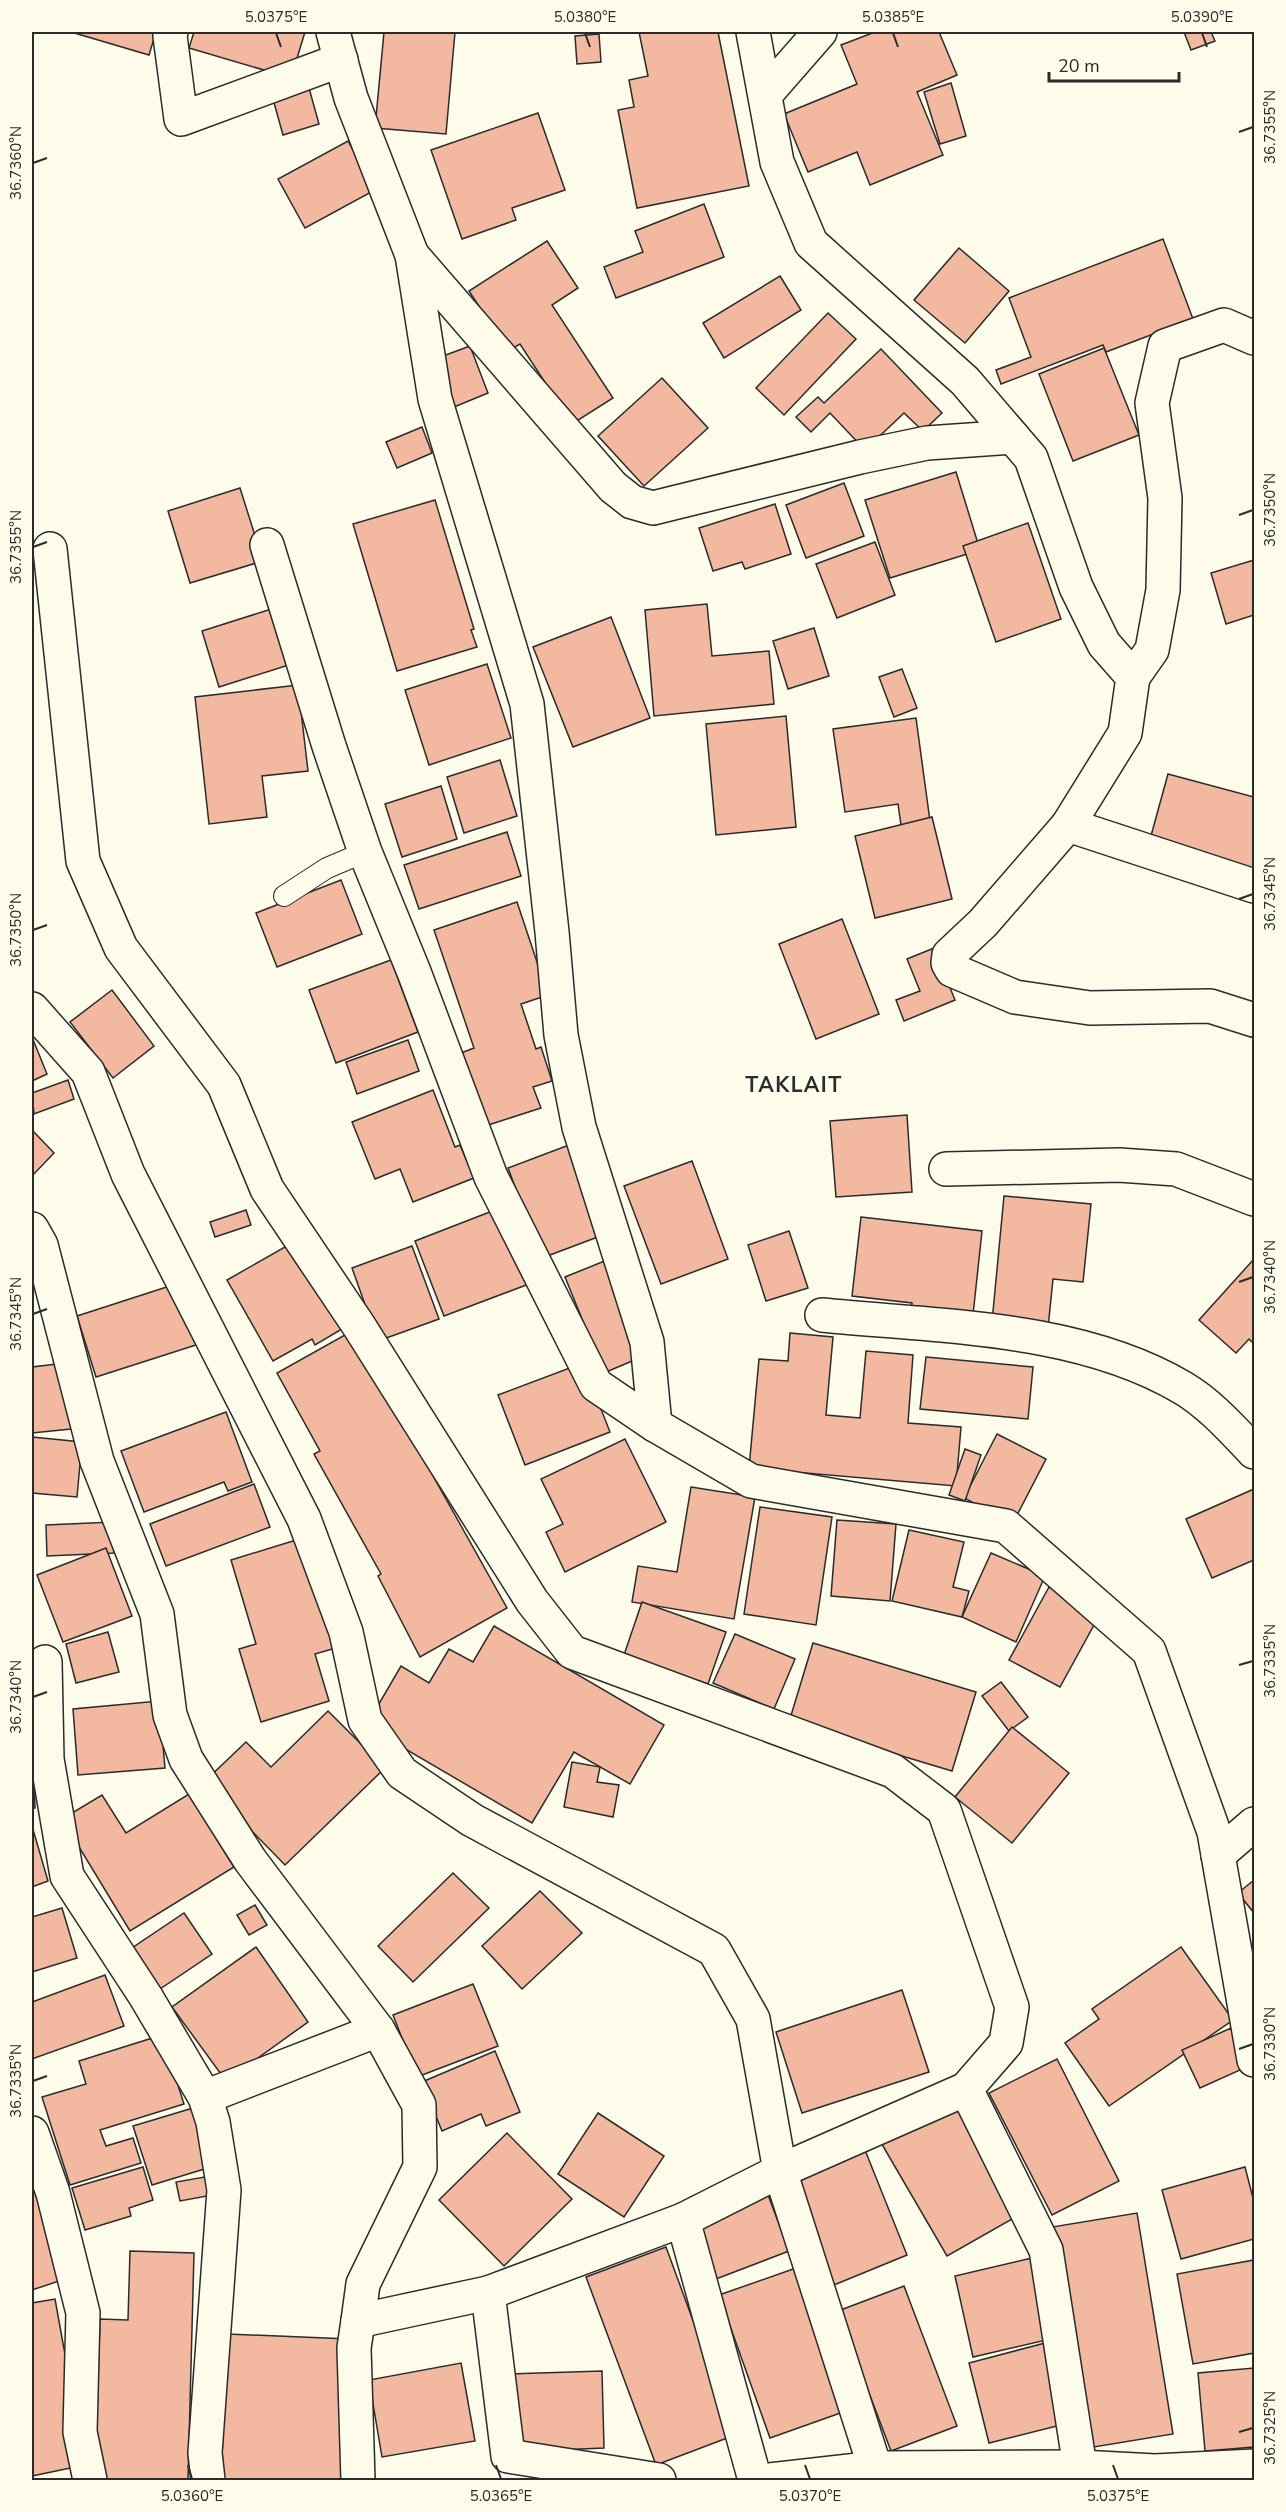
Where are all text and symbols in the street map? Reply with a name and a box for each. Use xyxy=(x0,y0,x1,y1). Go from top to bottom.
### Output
text: 5.0375°E xyxy=(245,7,307,27)
text: 5.0380°E xyxy=(554,7,616,27)
text: 5.0385°E xyxy=(862,7,924,27)
text: 5.0390°E xyxy=(1171,7,1233,27)
scale bar xyxy=(1049,45,1180,83)
text: 20 m xyxy=(1058,54,1100,78)
text: 36.7355°N xyxy=(1260,90,1280,164)
text: 36.7360°N xyxy=(6,126,26,200)
text: 36.7350°N xyxy=(1260,473,1280,547)
text: 36.7355°N xyxy=(6,510,26,584)
text: 36.7345°N xyxy=(1260,857,1280,931)
text: 36.7350°N xyxy=(6,893,26,967)
district label: TAKLAIT xyxy=(745,1071,843,1099)
text: 36.7340°N xyxy=(1260,1240,1280,1314)
text: 36.7345°N xyxy=(6,1277,26,1351)
text: 36.7335°N xyxy=(1260,1624,1280,1698)
text: 36.7340°N xyxy=(6,1660,26,1734)
text: 36.7330°N xyxy=(1260,2007,1280,2081)
text: 36.7335°N xyxy=(6,2044,26,2118)
text: 36.7325°N xyxy=(1260,2391,1280,2465)
text: 5.0360°E xyxy=(161,2486,223,2506)
text: 5.0365°E xyxy=(470,2486,532,2506)
text: 5.0370°E xyxy=(779,2486,841,2506)
text: 5.0375°E xyxy=(1087,2486,1149,2506)

